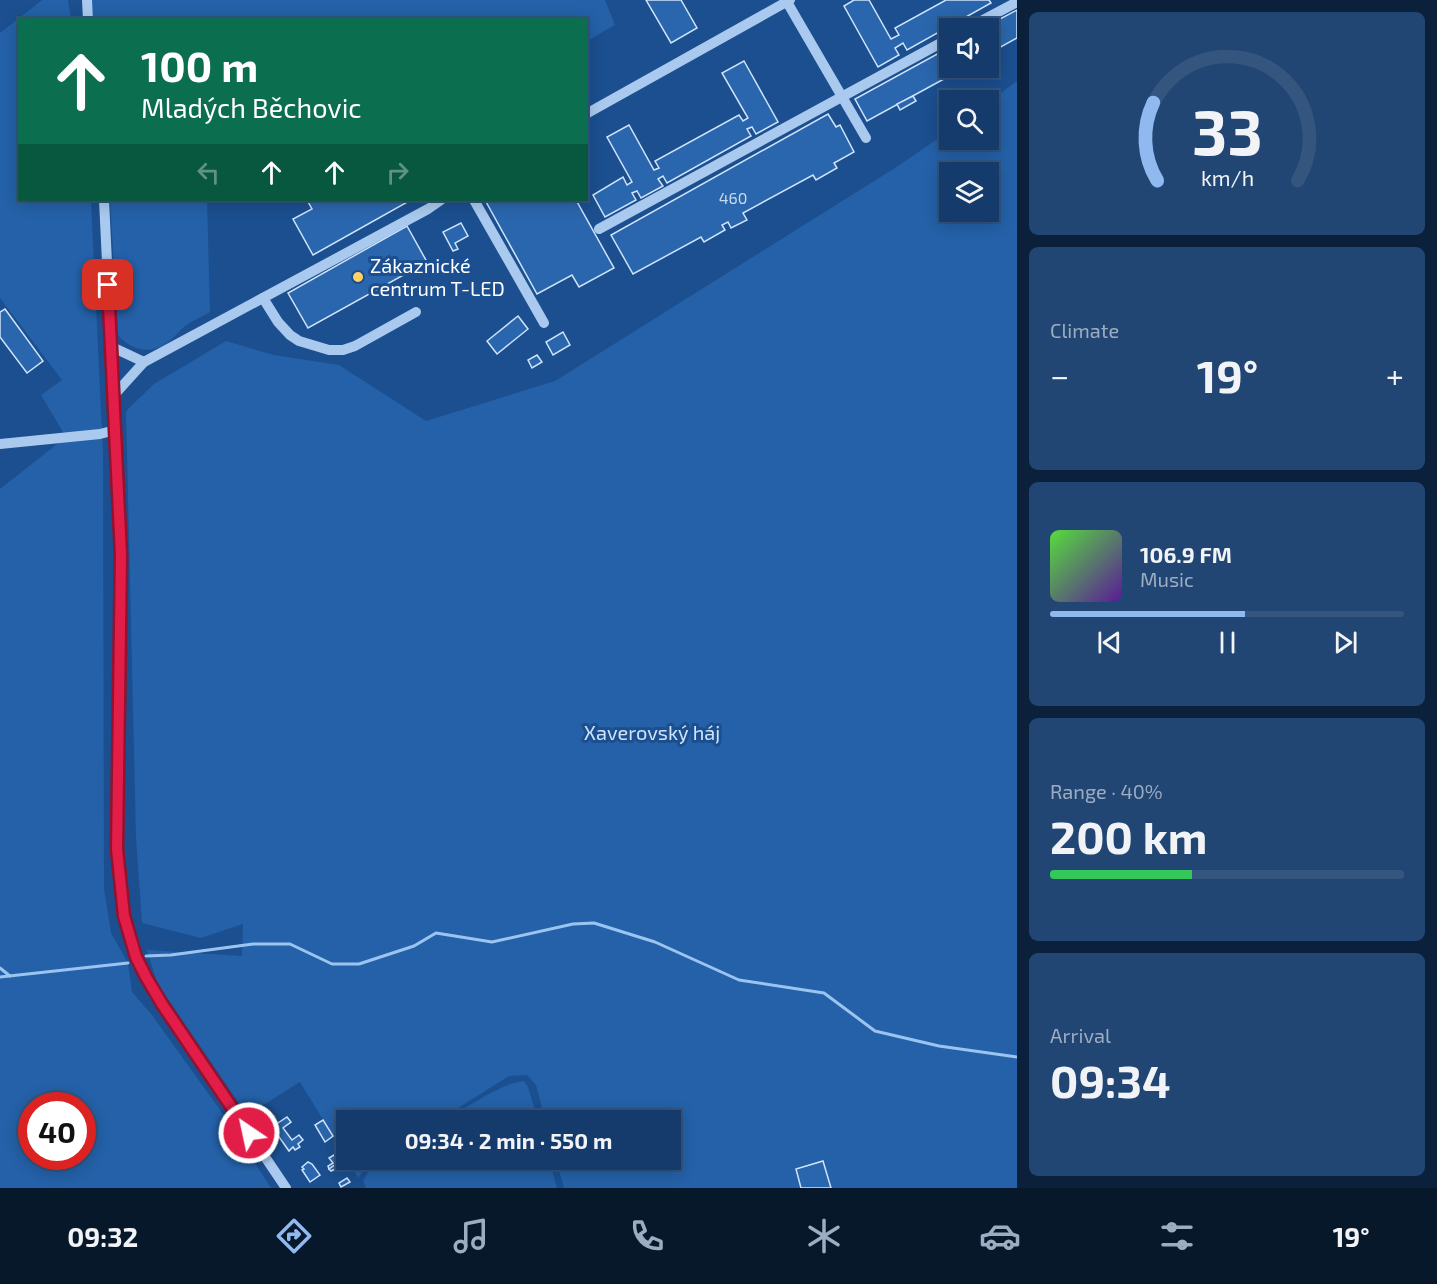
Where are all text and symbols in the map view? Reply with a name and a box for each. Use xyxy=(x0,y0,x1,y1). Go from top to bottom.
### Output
map controls xyxy=(939,18,999,222)
button: sound xyxy=(939,18,999,78)
text: 100 m xyxy=(141,40,258,90)
icon: ahead xyxy=(42,42,120,120)
button: search xyxy=(939,90,999,150)
text: Mladých Běchovic xyxy=(141,91,362,123)
text: 33 xyxy=(1192,93,1262,168)
icon: left xyxy=(192,156,225,189)
icon: ahead xyxy=(255,156,288,189)
icon: ahead xyxy=(318,156,351,189)
icon: right xyxy=(381,156,414,189)
button: layers xyxy=(939,162,999,222)
text: km/h xyxy=(1200,165,1254,190)
house number: 460 xyxy=(719,188,747,207)
place label: Zákaznické centrum T-LED xyxy=(370,253,505,300)
pin xyxy=(82,259,133,310)
icon: arrive xyxy=(91,268,124,301)
marker: Zákaznické centrum T-LED xyxy=(351,270,365,284)
text: Climate xyxy=(1050,318,1119,342)
text: 19° xyxy=(1197,348,1258,402)
text: − xyxy=(1050,355,1069,395)
text: + xyxy=(1386,355,1404,395)
text: 106.9 FM xyxy=(1140,541,1232,567)
text: Music xyxy=(1140,567,1194,591)
icon: previous xyxy=(1093,626,1126,659)
icon: pause xyxy=(1211,626,1244,659)
icon: next xyxy=(1329,626,1362,659)
park label: Xaverovský háj xyxy=(584,720,720,744)
text: Range · 40% xyxy=(1050,779,1163,803)
text: 200 km xyxy=(1050,809,1207,863)
text: Arrival xyxy=(1050,1023,1111,1047)
text: 09:34 xyxy=(1050,1053,1171,1107)
speed limit sign: 40 xyxy=(18,1092,96,1170)
position arrow xyxy=(217,1101,281,1165)
text: 09:34 · 2 min · 550 m xyxy=(405,1127,612,1153)
icon: directions xyxy=(273,1215,315,1257)
icon: music xyxy=(450,1215,492,1257)
icon: phone xyxy=(626,1215,668,1257)
icon: climate xyxy=(803,1215,845,1257)
icon: car xyxy=(979,1215,1021,1257)
icon: filters xyxy=(1156,1215,1198,1257)
text: 09:32 xyxy=(67,1220,138,1252)
text: 19° xyxy=(1333,1220,1370,1252)

